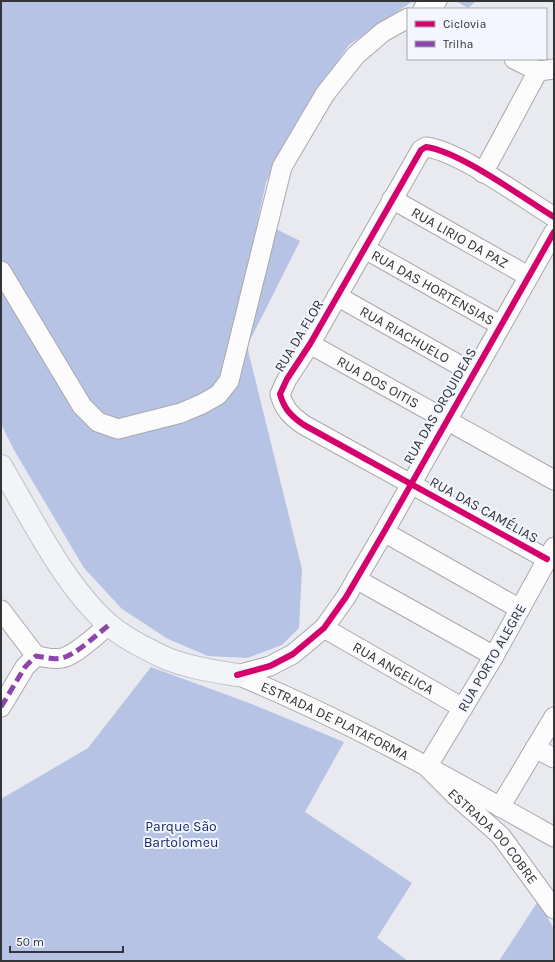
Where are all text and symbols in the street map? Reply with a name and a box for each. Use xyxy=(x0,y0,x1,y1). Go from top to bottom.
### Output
legend xyxy=(407,8,547,60)
text: Ciclovia xyxy=(443,17,486,31)
text: Trilha xyxy=(443,37,473,51)
street label: RUA LIRIO DA PAZ xyxy=(408,203,511,272)
street label: RUA DAS HORTENSIAS xyxy=(368,246,498,329)
street label: RUA DA FLOR xyxy=(271,297,327,375)
street label: RUA RIACHUELO xyxy=(357,302,453,367)
street label: RUA DAS ORQUIDEAS xyxy=(400,345,480,467)
street label: RUA DOS OITIS xyxy=(334,352,422,412)
street label: RUA DAS CAMÉLIAS xyxy=(427,472,542,547)
street label: RUA PORTO ALEGRE xyxy=(454,601,530,715)
street label: RUA ANGELICA xyxy=(350,638,437,698)
street label: ESTRADA DE PLATAFORMA xyxy=(258,678,412,764)
street label: ESTRADA DO COBRE xyxy=(445,785,541,887)
park label: Parque São Bartolomeu xyxy=(144,818,218,851)
scale bar xyxy=(10,928,123,954)
text: 50 m xyxy=(16,935,44,949)

